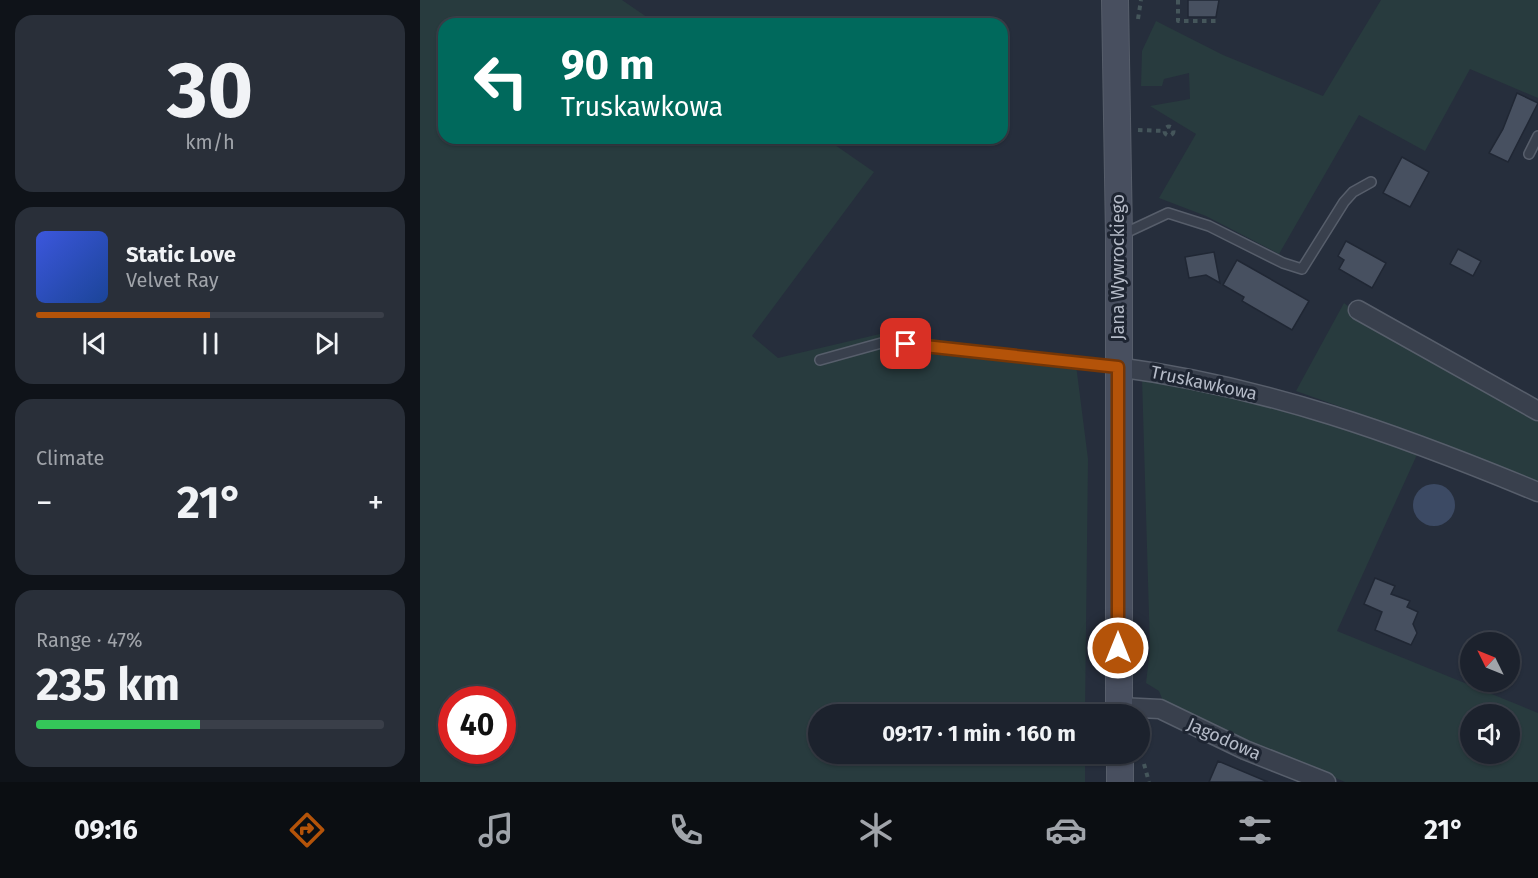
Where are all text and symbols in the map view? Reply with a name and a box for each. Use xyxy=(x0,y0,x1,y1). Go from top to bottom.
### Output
text: 90 m xyxy=(561,40,655,90)
icon: left xyxy=(462,42,540,120)
text: 30 xyxy=(167,44,253,138)
text: Truskawkowa xyxy=(561,91,723,123)
text: km/h xyxy=(185,130,235,154)
street label: Jana Wywrockiego xyxy=(1107,194,1129,340)
text: Static Love xyxy=(126,241,236,268)
text: Velvet Ray xyxy=(126,268,219,292)
pin xyxy=(880,318,931,369)
icon: previous xyxy=(78,327,111,360)
icon: pause xyxy=(194,327,227,360)
icon: next xyxy=(310,327,343,360)
icon: arrive xyxy=(889,327,922,360)
street label: Truskawkowa xyxy=(1149,361,1259,405)
text: Climate xyxy=(36,446,104,470)
text: 21° xyxy=(177,476,243,530)
text: − xyxy=(36,483,53,523)
text: + xyxy=(368,483,384,523)
position arrow xyxy=(1086,616,1150,680)
text: Range · 47% xyxy=(36,628,143,652)
north arrow xyxy=(1460,632,1520,692)
map controls xyxy=(1460,632,1520,764)
text: 235 km xyxy=(36,658,180,712)
speed limit sign: 40 xyxy=(438,686,516,764)
button: sound xyxy=(1460,704,1520,764)
street label: Jagodowa xyxy=(1184,713,1264,765)
text: 09:17 · 1 min · 160 m xyxy=(882,720,1076,747)
icon: directions xyxy=(286,809,328,851)
icon: music xyxy=(475,809,517,851)
icon: phone xyxy=(665,809,707,851)
icon: climate xyxy=(855,809,897,851)
icon: car xyxy=(1045,809,1087,851)
icon: filters xyxy=(1234,809,1276,851)
text: 09:16 xyxy=(74,814,138,846)
text: 21° xyxy=(1424,814,1464,846)

